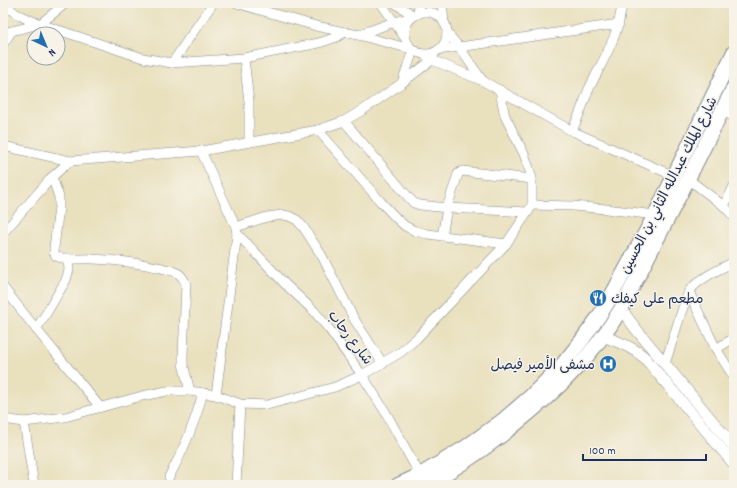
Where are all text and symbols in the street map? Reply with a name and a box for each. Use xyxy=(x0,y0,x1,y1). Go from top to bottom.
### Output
north arrow xyxy=(26,26,66,66)
text: N xyxy=(44,44,59,60)
street label: شارع الملك عبدالله الثاني بن الحسين xyxy=(616,94,724,278)
restaurant icon: مطعم على كيفك xyxy=(588,288,608,308)
place label: مطعم على كيفك xyxy=(611,290,703,310)
street label: شارع رحاب xyxy=(322,307,377,370)
hospital icon: مشفى الأمير فيصل xyxy=(598,354,618,374)
place label: مشفى الأمير فيصل xyxy=(491,355,595,376)
scale bar xyxy=(583,436,706,462)
text: 100 m xyxy=(589,443,616,460)

